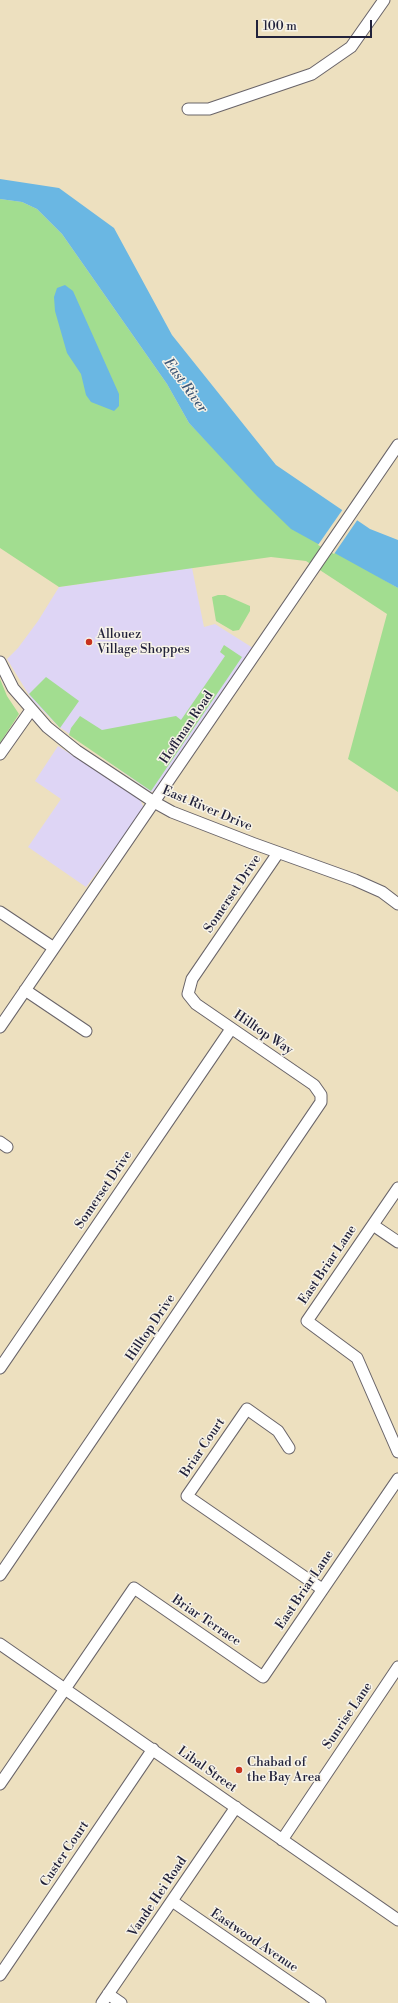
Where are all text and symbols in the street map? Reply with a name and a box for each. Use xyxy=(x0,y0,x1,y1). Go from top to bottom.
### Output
scale bar xyxy=(258,12,374,38)
text: 100 m xyxy=(263,19,297,34)
water label: East River xyxy=(160,355,210,417)
place label: Allouez Village Shoppes xyxy=(97,627,190,658)
marker: Allouez Village Shoppes xyxy=(84,637,94,647)
street label: Hoffman Road xyxy=(157,689,217,767)
street label: East River Drive xyxy=(160,783,254,835)
street label: Somerset Drive xyxy=(201,852,265,936)
street label: Hilltop Way xyxy=(230,1007,296,1059)
street label: Somerset Drive xyxy=(72,1148,136,1232)
street label: East Briar Lane xyxy=(296,1222,360,1308)
street label: Hilltop Drive xyxy=(123,1292,179,1364)
street label: Briar Court xyxy=(177,1415,229,1481)
street label: East Briar Lane xyxy=(273,1547,337,1633)
street label: Briar Terrace xyxy=(169,1592,243,1650)
street label: Sunrise Lane xyxy=(320,1680,376,1752)
street label: Libal Street xyxy=(174,1744,240,1796)
place label: Chabad of the Bay Area xyxy=(247,1755,321,1786)
marker: Chabad of the Bay Area xyxy=(234,1765,244,1775)
street label: Custer Court xyxy=(37,1818,93,1890)
street label: Vande Hei Road xyxy=(125,1854,191,1940)
street label: Eastwood Avenue xyxy=(207,1906,301,1976)

